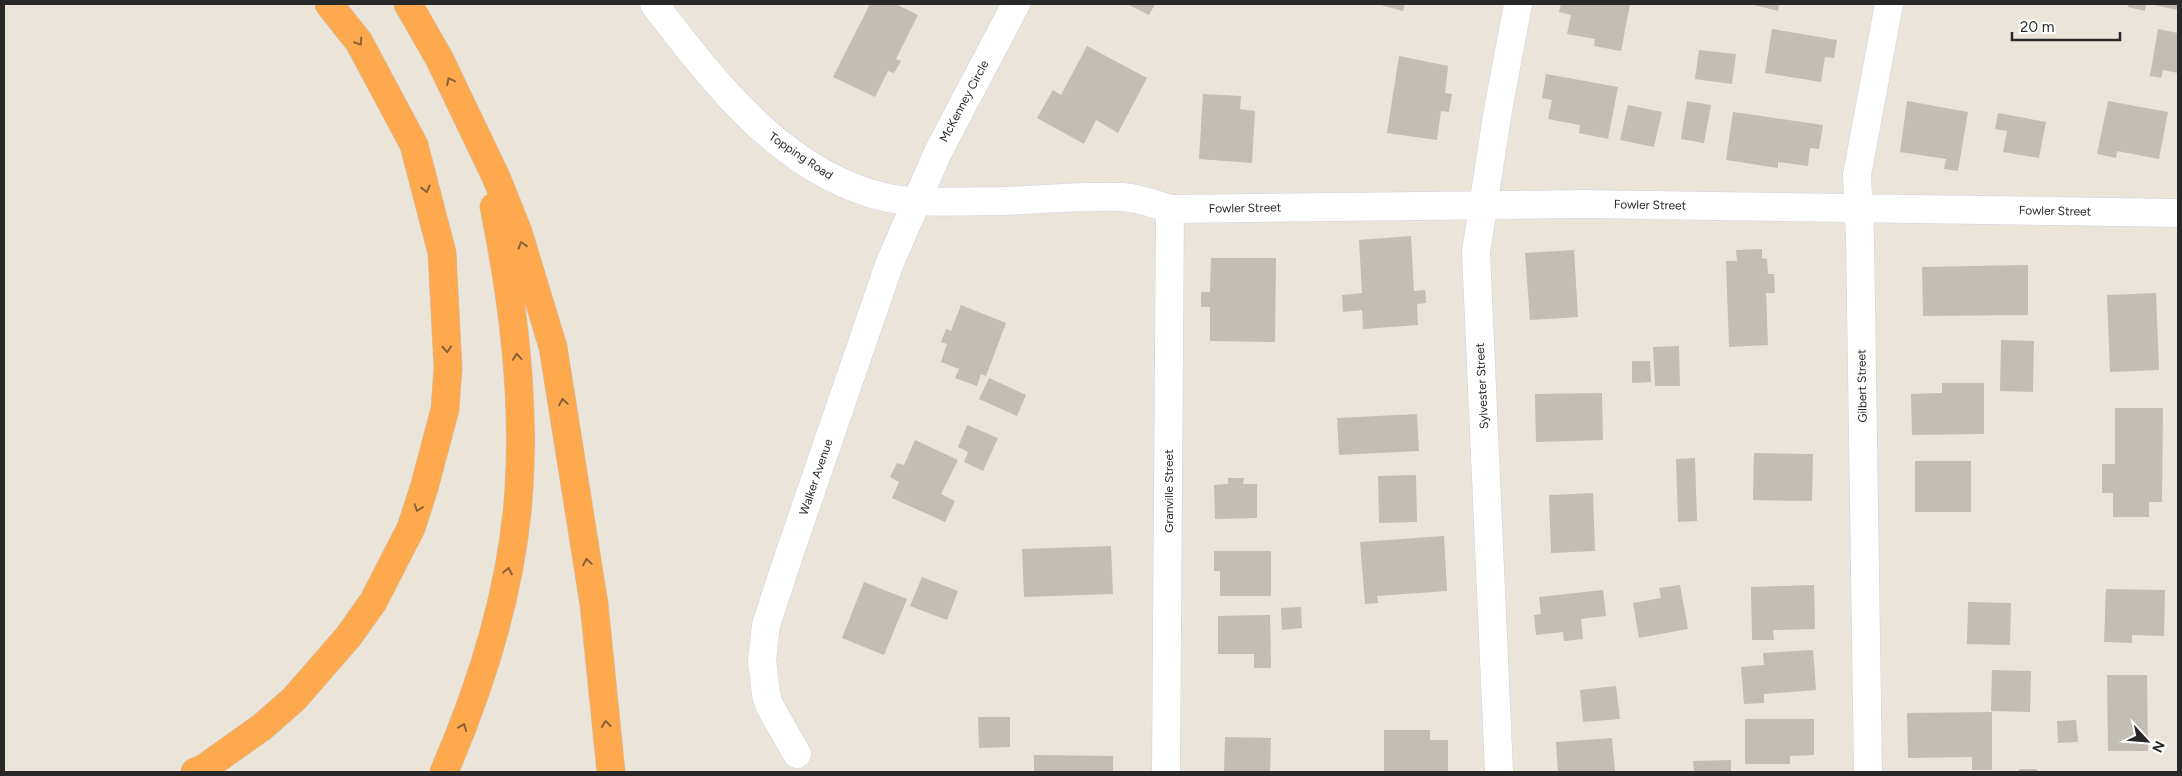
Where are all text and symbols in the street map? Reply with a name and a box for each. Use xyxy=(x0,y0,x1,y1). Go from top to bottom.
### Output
scale bar xyxy=(2012,10,2120,42)
text: 20 m xyxy=(2020,18,2054,36)
one-way arrow xyxy=(352,37,362,46)
street label: McKenney Circle xyxy=(937,57,992,144)
one-way arrow xyxy=(446,77,456,86)
street label: Topping Road xyxy=(766,129,836,183)
one-way arrow xyxy=(420,185,431,194)
street label: Fowler Street xyxy=(1614,197,1687,213)
street label: Fowler Street xyxy=(1209,200,1282,216)
street label: Fowler Street xyxy=(2019,203,2092,219)
one-way arrow xyxy=(517,241,527,249)
street label: Sylvester Street xyxy=(1473,342,1491,429)
one-way arrow xyxy=(442,346,453,354)
street label: Gilbert Street xyxy=(1854,349,1870,423)
one-way arrow xyxy=(511,353,522,361)
one-way arrow xyxy=(558,397,568,406)
street label: Walker Avenue xyxy=(796,437,836,517)
street label: Granville Street xyxy=(1162,449,1176,533)
one-way arrow xyxy=(413,503,423,512)
one-way arrow xyxy=(583,558,593,567)
one-way arrow xyxy=(502,567,512,576)
north arrow xyxy=(2122,716,2172,766)
one-way arrow xyxy=(601,719,612,727)
one-way arrow xyxy=(457,723,468,732)
text: N xyxy=(2148,738,2168,755)

